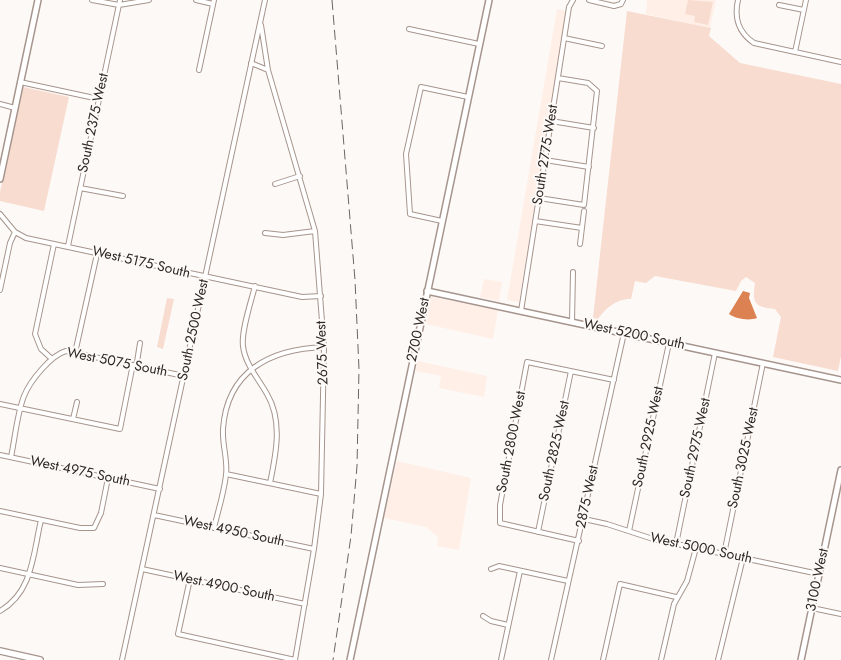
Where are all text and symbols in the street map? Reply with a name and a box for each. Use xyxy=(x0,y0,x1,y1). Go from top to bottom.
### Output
street label: South 2375 West xyxy=(75,72,113,174)
street label: South 2775 West xyxy=(530,104,562,206)
street label: West 5175 South xyxy=(90,244,192,282)
street label: South 2500 West xyxy=(175,278,213,382)
street label: 2700 West xyxy=(404,296,434,364)
street label: West 5200 South xyxy=(582,316,686,354)
street label: 2675 West xyxy=(313,321,333,385)
street label: West 5075 South xyxy=(65,345,169,381)
street label: South 2925 West xyxy=(630,385,668,489)
street label: South 2800 West xyxy=(494,390,530,494)
street label: South 2975 West xyxy=(677,397,715,499)
street label: South 2825 West xyxy=(536,399,574,503)
street label: South 3025 West xyxy=(725,406,763,510)
street label: West 4975 South xyxy=(28,453,132,491)
street label: 2875 West xyxy=(573,464,603,530)
street label: West 4950 South xyxy=(182,513,286,551)
street label: West 5000 South xyxy=(648,530,754,568)
street label: 3100 West xyxy=(803,547,833,613)
street label: West 4900 South xyxy=(172,568,276,606)

